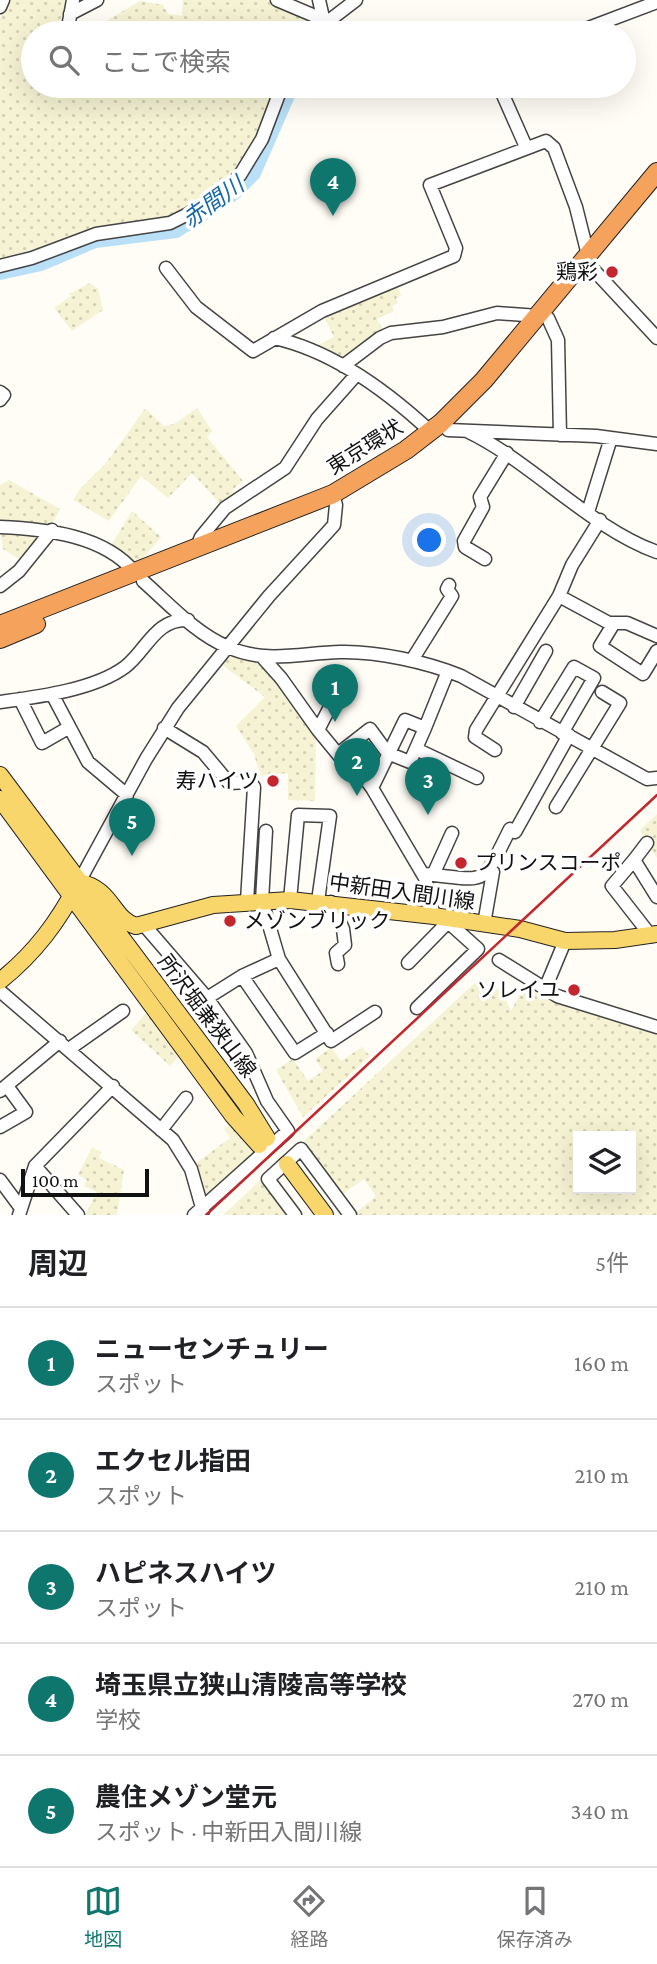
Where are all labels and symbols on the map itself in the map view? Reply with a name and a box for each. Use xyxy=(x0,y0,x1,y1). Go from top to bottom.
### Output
pin: 4 xyxy=(310,158,356,216)
water label: 赤間川 xyxy=(177,169,251,233)
place label: 鶏彩 xyxy=(556,260,598,284)
marker: 鶏彩 xyxy=(604,264,620,280)
street label: 東京環状 xyxy=(323,415,407,479)
your location xyxy=(412,523,446,557)
pin: 1 xyxy=(312,664,358,722)
pin: 2 xyxy=(334,738,380,796)
pin: 3 xyxy=(405,757,451,815)
place label: 寿ハイツ xyxy=(175,769,259,793)
marker: 寿ハイツ xyxy=(265,773,281,789)
pin: 5 xyxy=(109,798,155,856)
place label: プリンスコーポ xyxy=(475,851,622,875)
marker: プリンスコーポ xyxy=(453,855,469,871)
street label: 中新田入間川線 xyxy=(328,870,476,914)
place label: メゾンブリック xyxy=(244,909,390,933)
marker: メゾンブリック xyxy=(222,913,238,929)
street label: 所沢堀兼狭山線 xyxy=(153,950,261,1082)
place label: ソレイユ xyxy=(476,978,560,1002)
marker: ソレイユ xyxy=(566,982,582,998)
scale bar xyxy=(21,1166,149,1198)

